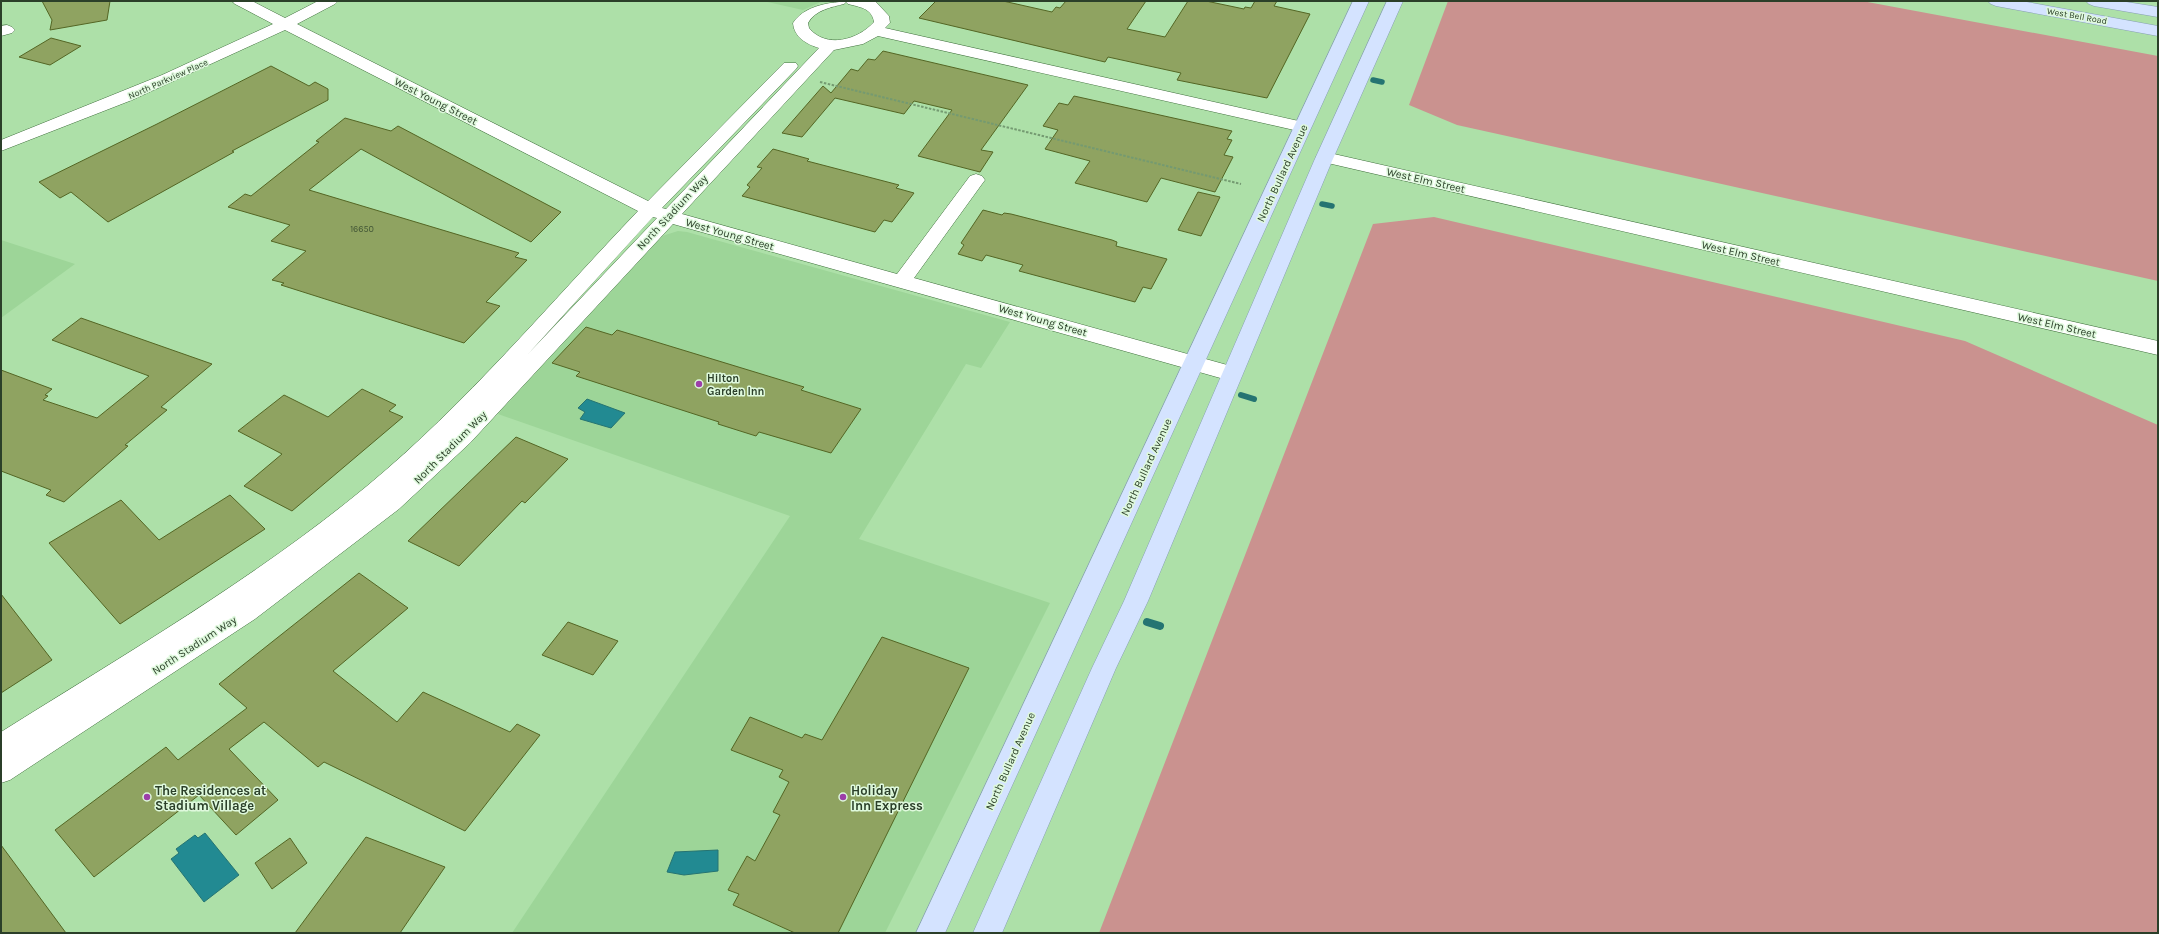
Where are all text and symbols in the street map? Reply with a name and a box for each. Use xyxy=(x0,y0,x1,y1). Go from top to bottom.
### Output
street label: West Bell Road xyxy=(2046,6,2108,26)
street label: North Parkview Place xyxy=(127,57,210,101)
street label: West Young Street xyxy=(392,75,479,128)
street label: North Bullard Avenue xyxy=(1254,122,1311,224)
street label: West Elm Street xyxy=(1385,165,1466,196)
street label: North Stadium Way xyxy=(634,172,710,253)
street label: West Young Street xyxy=(684,216,776,253)
house number: 16650 xyxy=(350,224,374,234)
street label: West Elm Street xyxy=(1700,238,1781,269)
street label: West Young Street xyxy=(997,302,1089,339)
street label: West Elm Street xyxy=(2016,310,2097,341)
place label: Hilton Garden Inn xyxy=(707,372,764,398)
marker: Hilton Garden Inn xyxy=(694,379,704,389)
street label: North Stadium Way xyxy=(411,408,490,487)
street label: North Bullard Avenue xyxy=(1118,416,1175,518)
street label: North Stadium Way xyxy=(150,613,239,677)
street label: North Bullard Avenue xyxy=(983,710,1038,812)
place label: The Residences at Stadium Village xyxy=(155,783,266,813)
place label: Holiday Inn Express xyxy=(851,783,923,813)
marker: The Residences at Stadium Village xyxy=(142,792,152,802)
marker: Holiday Inn Express xyxy=(838,792,848,802)

